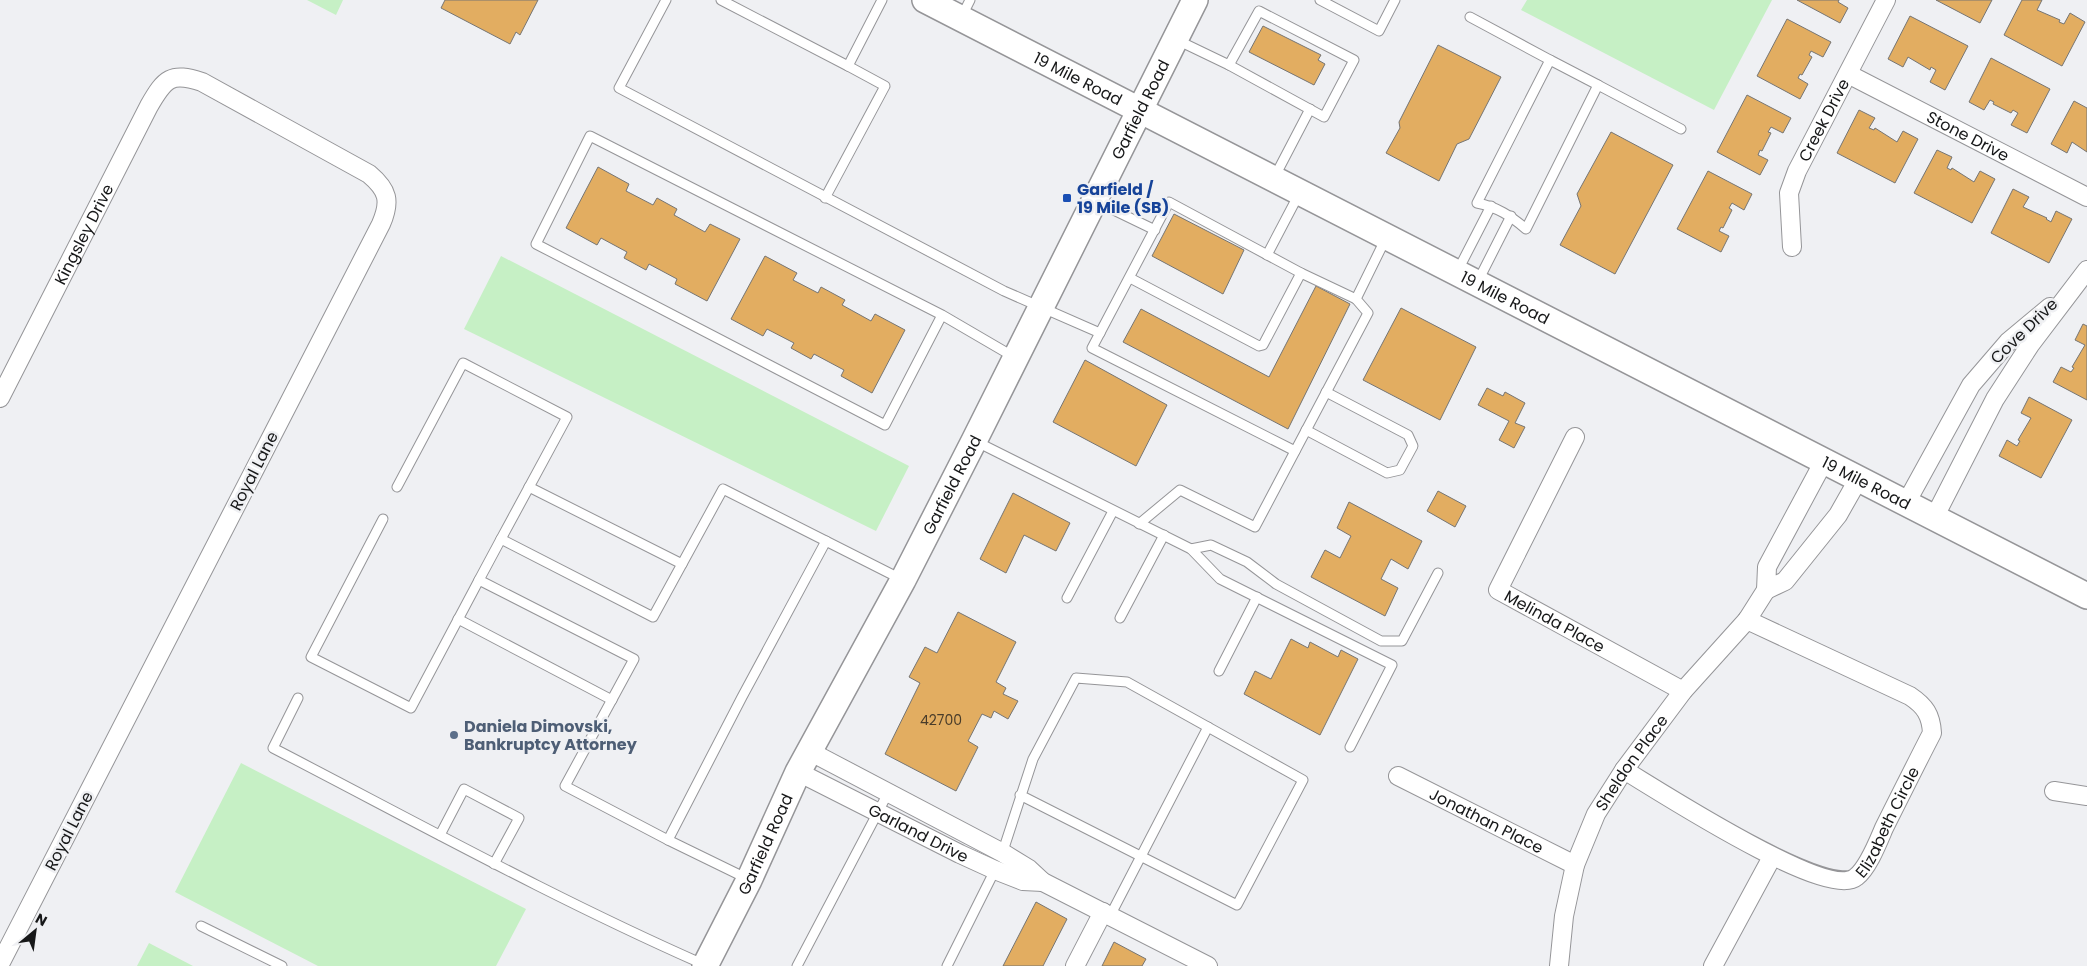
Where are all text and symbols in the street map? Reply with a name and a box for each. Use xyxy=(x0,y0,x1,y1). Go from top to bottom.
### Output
street label: 19 Mile Road xyxy=(1030,46,1126,111)
street label: Garfield Road xyxy=(1105,56,1175,163)
street label: Creek Drive xyxy=(1792,74,1855,166)
street label: Stone Drive xyxy=(1923,105,2013,167)
place label: Garfield / 19 Mile (SB) xyxy=(1077,178,1169,219)
street label: Kingsley Drive xyxy=(48,180,119,288)
marker: Garfield / 19 Mile (SB) xyxy=(1061,192,1073,204)
street label: 19 Mile Road xyxy=(1457,265,1554,330)
street label: Cove Drive xyxy=(1985,293,2063,369)
street label: Royal Lane xyxy=(224,427,284,514)
street label: Garfield Road xyxy=(917,431,987,539)
street label: 19 Mile Road xyxy=(1818,450,1915,515)
street label: Melinda Place xyxy=(1500,584,1609,658)
house number: 42700 xyxy=(920,710,962,730)
street label: Sheldon Place xyxy=(1590,710,1673,815)
place label: Daniela Dimovski, Bankruptcy Attorney xyxy=(464,715,638,756)
marker: Daniela Dimovski, Bankruptcy Attorney xyxy=(448,729,460,741)
street label: Elizabeth Circle xyxy=(1850,762,1925,883)
street label: Jonathan Place xyxy=(1425,782,1547,859)
street label: Royal Lane xyxy=(39,787,99,874)
street label: Garfield Road xyxy=(732,790,798,899)
street label: Garland Drive xyxy=(864,798,972,868)
north arrow xyxy=(10,906,60,956)
text: N xyxy=(32,908,51,931)

